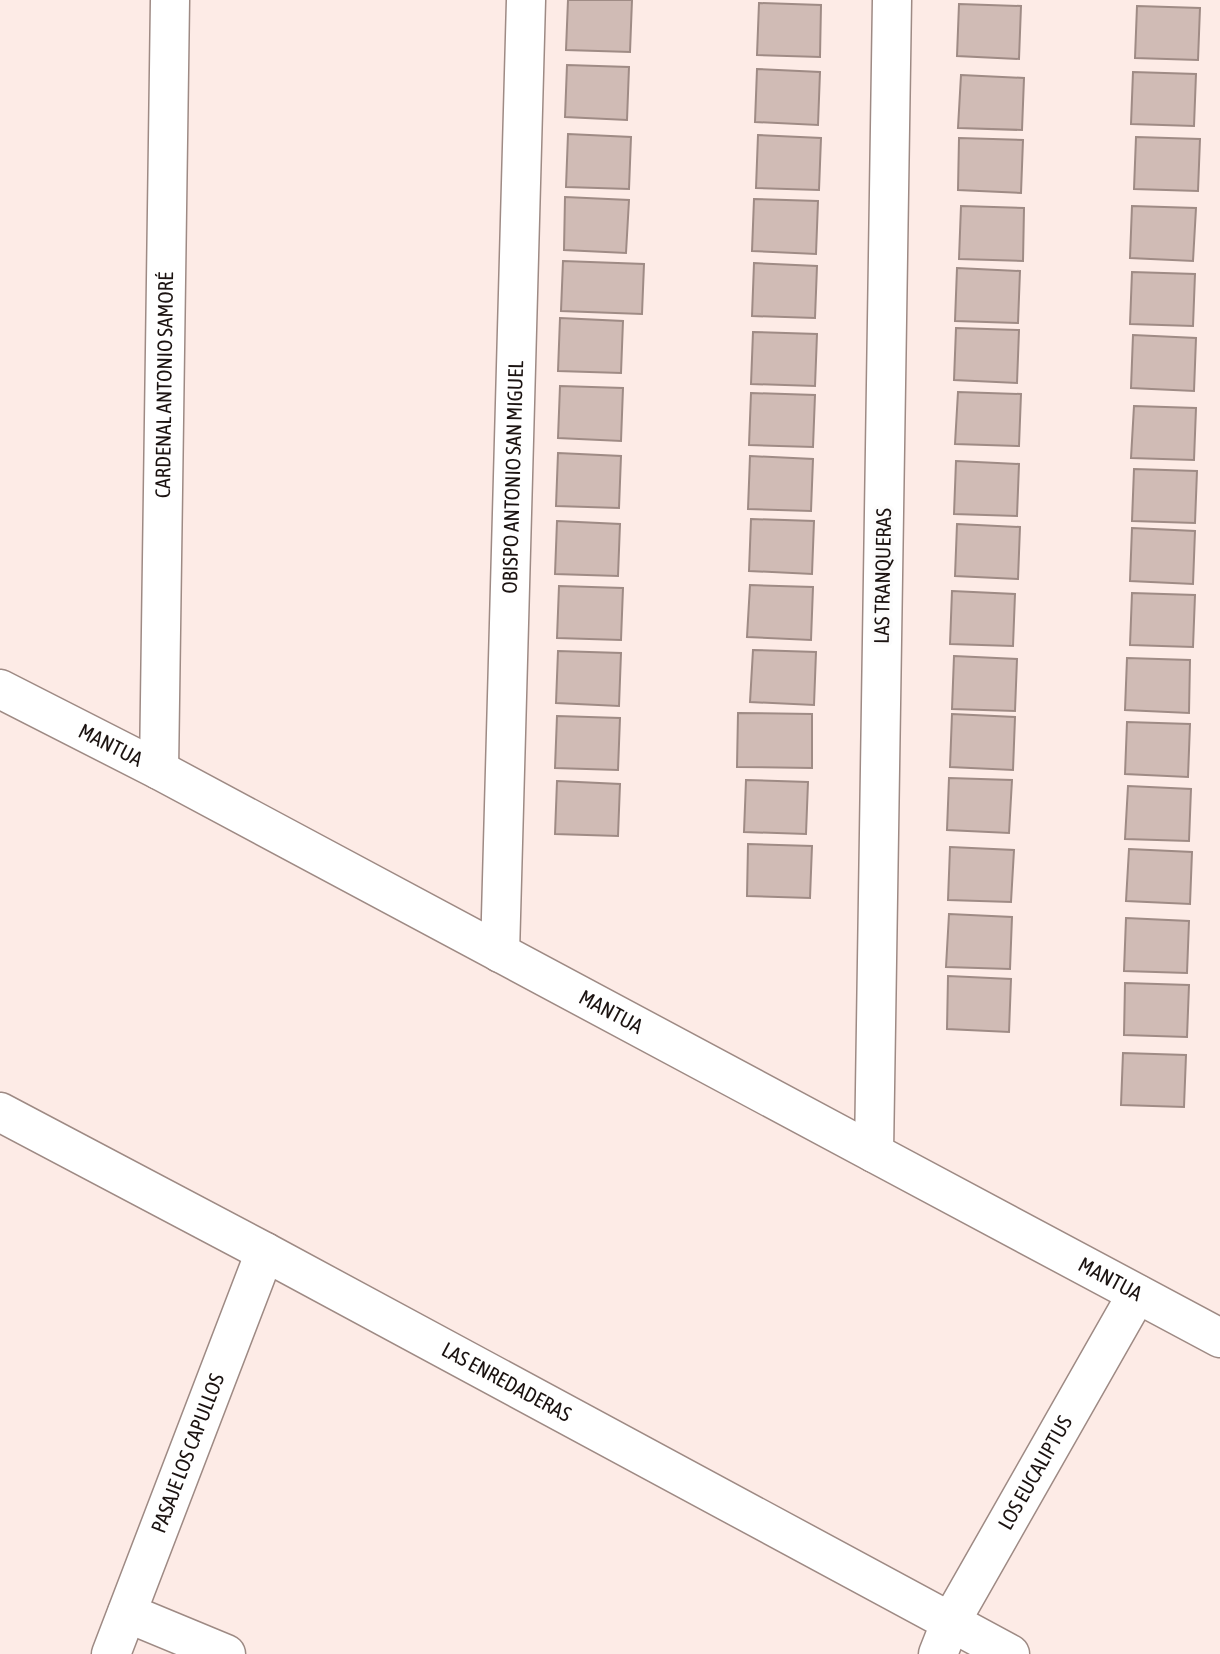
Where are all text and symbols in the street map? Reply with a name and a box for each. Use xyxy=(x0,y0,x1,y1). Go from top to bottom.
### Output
street label: CARDENAL ANTONIO SAMORÉ xyxy=(150,272,177,498)
street label: OBISPO ANTONIO SAN MIGUEL xyxy=(497,360,527,594)
street label: LAS TRANQUERAS xyxy=(869,508,895,644)
street label: MANTUA xyxy=(75,718,148,771)
street label: MANTUA xyxy=(575,984,648,1038)
street label: MANTUA xyxy=(1075,1252,1147,1306)
street label: LAS ENREDADERAS xyxy=(438,1337,576,1426)
street label: PASAJE LOS CAPULLOS xyxy=(146,1370,228,1536)
street label: LOS EUCALIPTUS xyxy=(993,1411,1076,1533)

